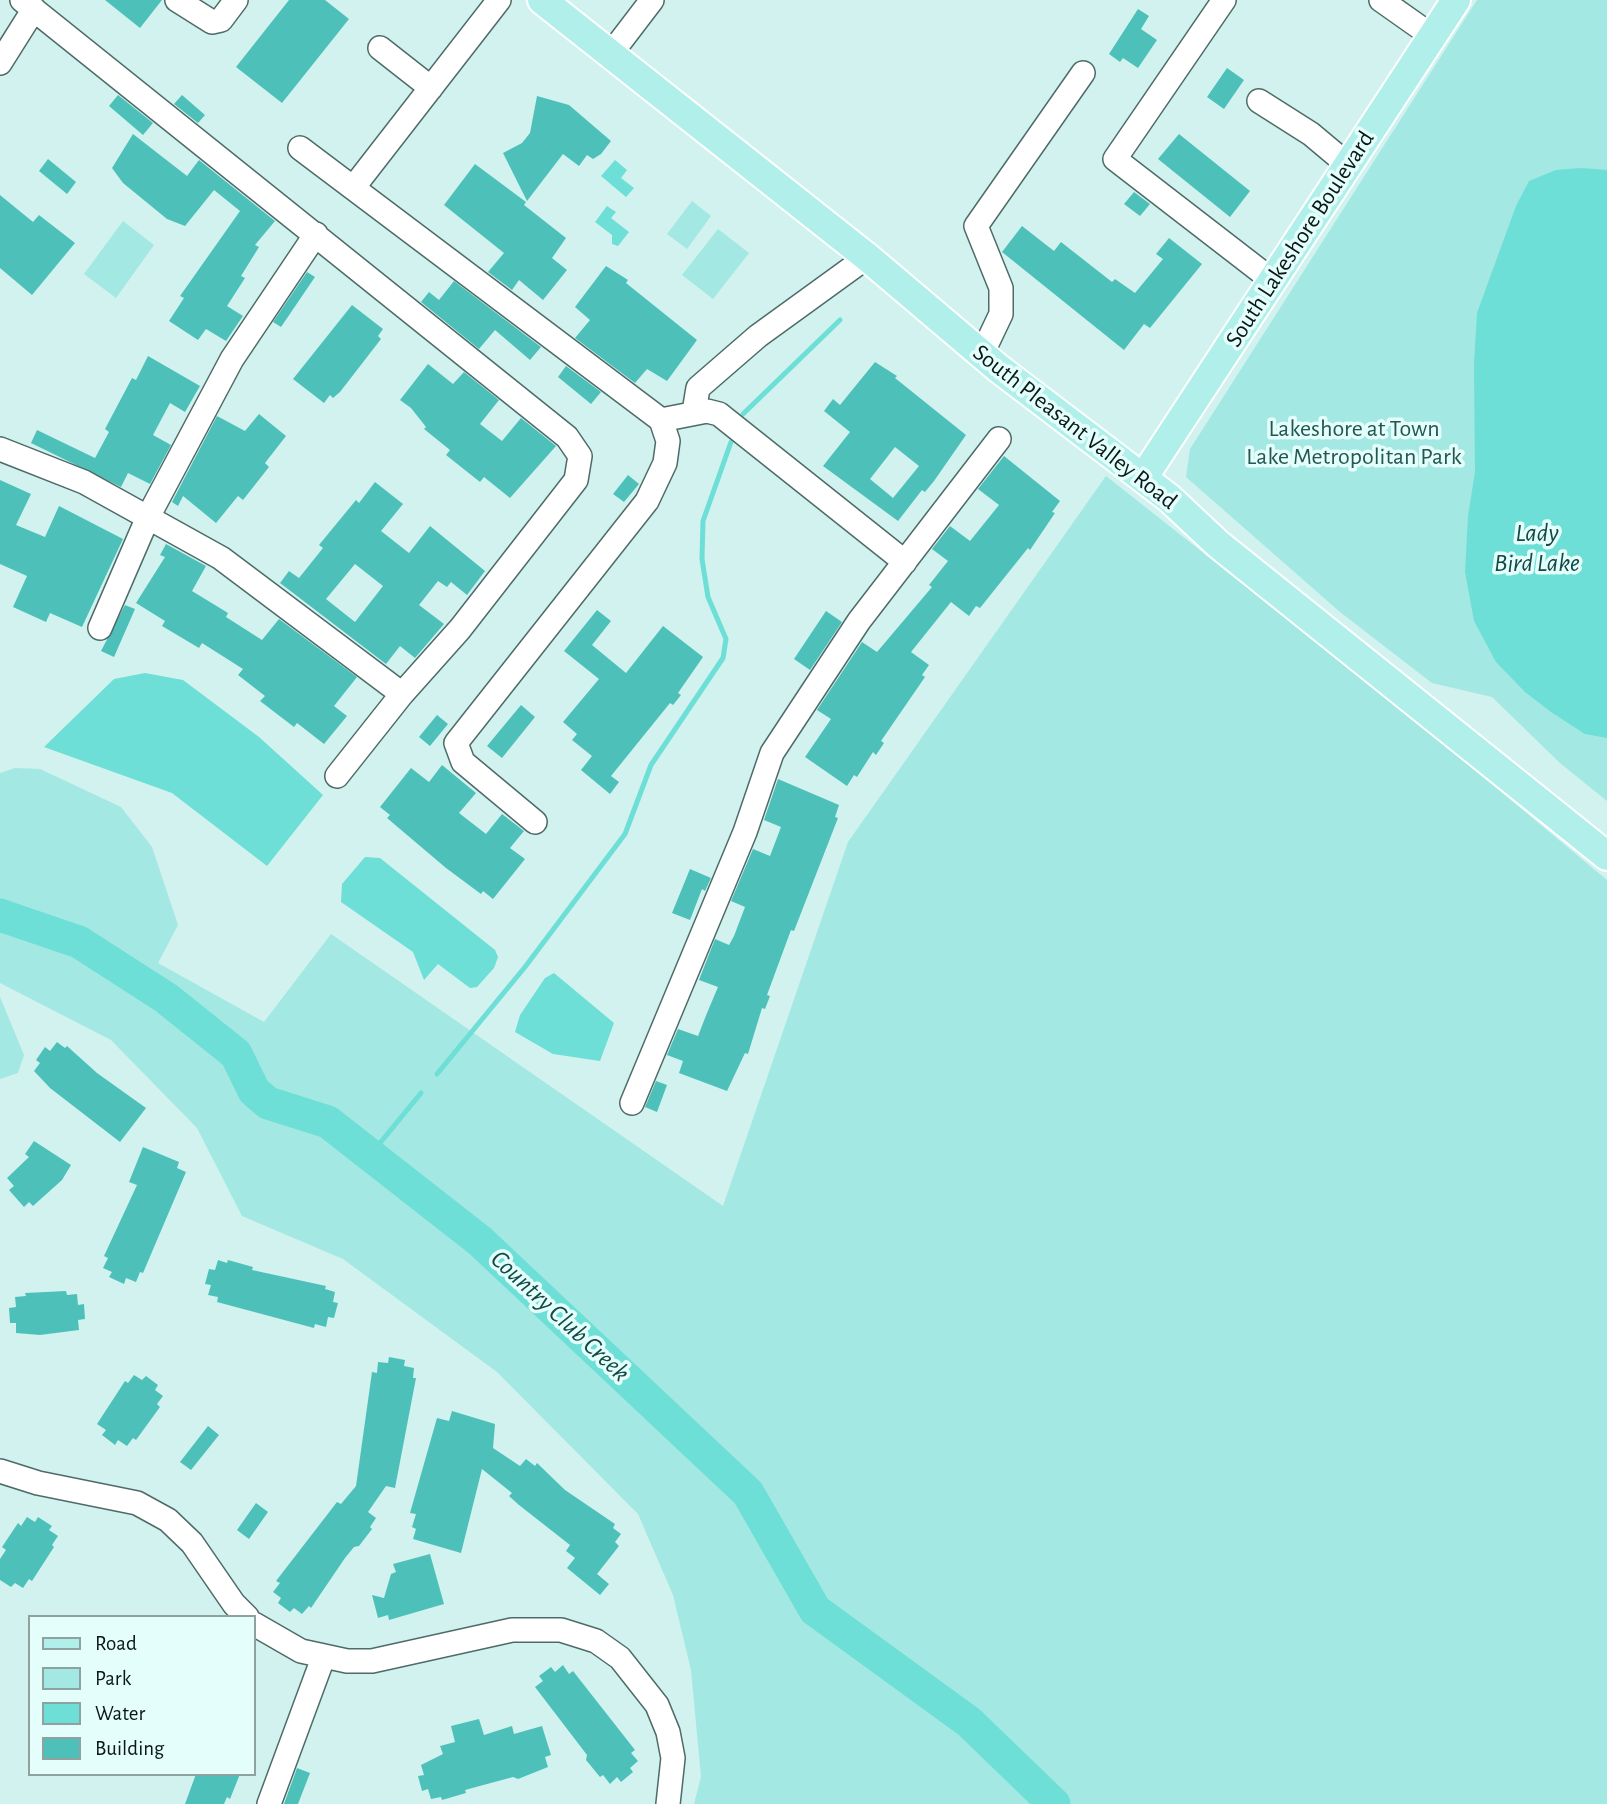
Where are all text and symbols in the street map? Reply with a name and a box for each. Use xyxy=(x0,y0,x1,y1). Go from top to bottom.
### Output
street label: South Lakeshore Boulevard xyxy=(1219,126,1381,352)
street label: South Pleasant Valley Road xyxy=(967,338,1183,516)
park label: Lakeshore at Town Lake Metropolitan Park xyxy=(1246,415,1462,471)
water label: Lady Bird Lake xyxy=(1494,517,1580,578)
water label: Country Club Creek xyxy=(484,1244,636,1388)
legend xyxy=(28,1615,256,1776)
text: Road xyxy=(95,1633,137,1654)
text: Park xyxy=(95,1668,131,1689)
text: Water xyxy=(95,1703,145,1724)
text: Building xyxy=(95,1738,164,1759)

